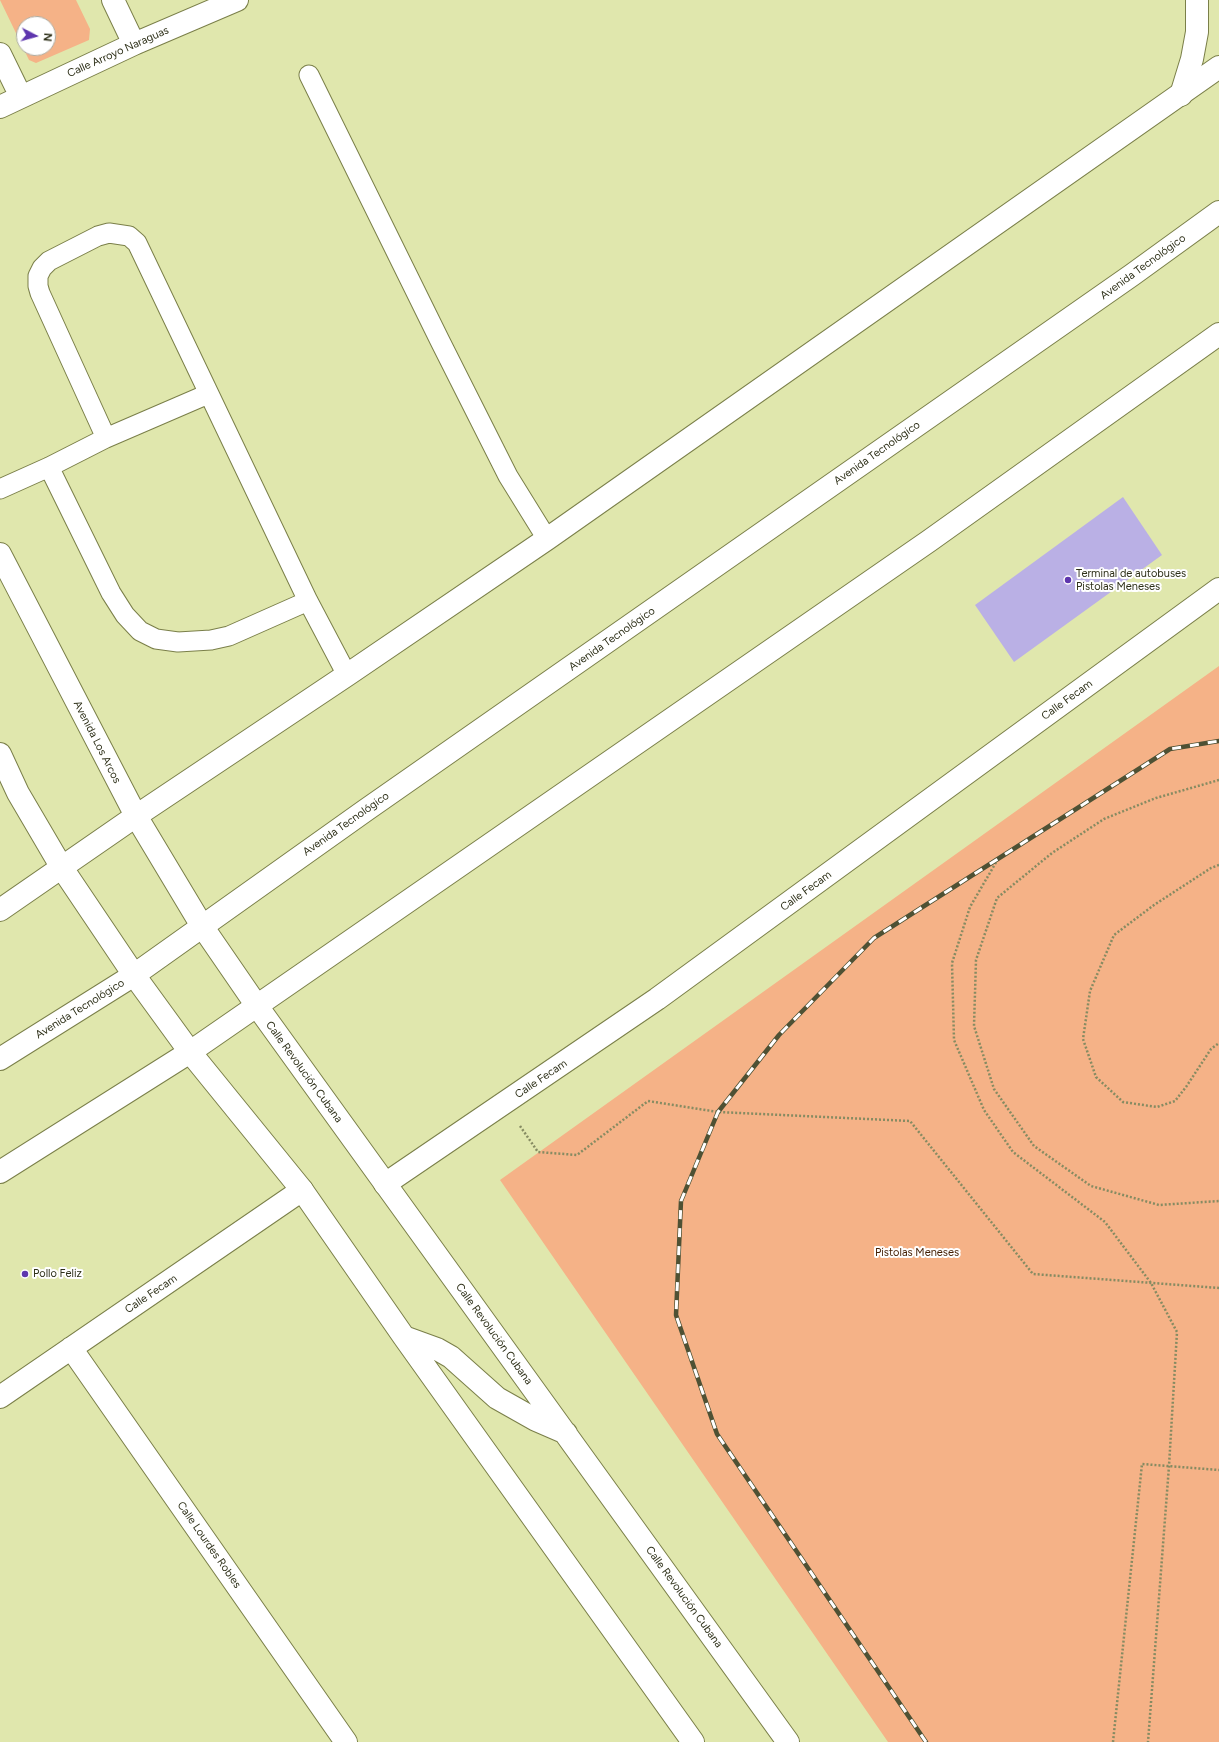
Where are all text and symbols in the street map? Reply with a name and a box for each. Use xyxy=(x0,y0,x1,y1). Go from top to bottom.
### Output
north arrow xyxy=(16,16,56,56)
street label: Calle Arroyo Naraguas xyxy=(65,24,171,80)
text: N xyxy=(41,32,54,42)
street label: Avenida Tecnológico xyxy=(1098,232,1188,302)
street label: Avenida Tecnológico xyxy=(831,418,923,488)
place label: Terminal de autobuses Pistolas Meneses xyxy=(1076,567,1186,593)
marker: Terminal de autobuses Pistolas Meneses xyxy=(1063,575,1073,585)
street label: Avenida Tecnológico xyxy=(566,604,658,674)
street label: Calle Fecam xyxy=(1039,677,1095,723)
street label: Avenida Los Arcos xyxy=(70,698,124,786)
street label: Avenida Tecnológico xyxy=(300,789,392,859)
street label: Calle Fecam xyxy=(778,868,834,914)
street label: Avenida Tecnológico xyxy=(33,976,127,1042)
street label: Calle Revolución Cubana xyxy=(263,1019,345,1125)
street label: Calle Fecam xyxy=(512,1057,570,1101)
park label: Pistolas Meneses xyxy=(875,1246,959,1260)
place label: Pollo Feliz xyxy=(33,1267,82,1281)
marker: Pollo Feliz xyxy=(20,1269,30,1279)
street label: Calle Fecam xyxy=(122,1272,180,1316)
street label: Calle Revolución Cubana xyxy=(453,1281,535,1387)
street label: Calle Lourdes Robles xyxy=(174,1499,244,1591)
street label: Calle Revolución Cubana xyxy=(643,1544,725,1650)

